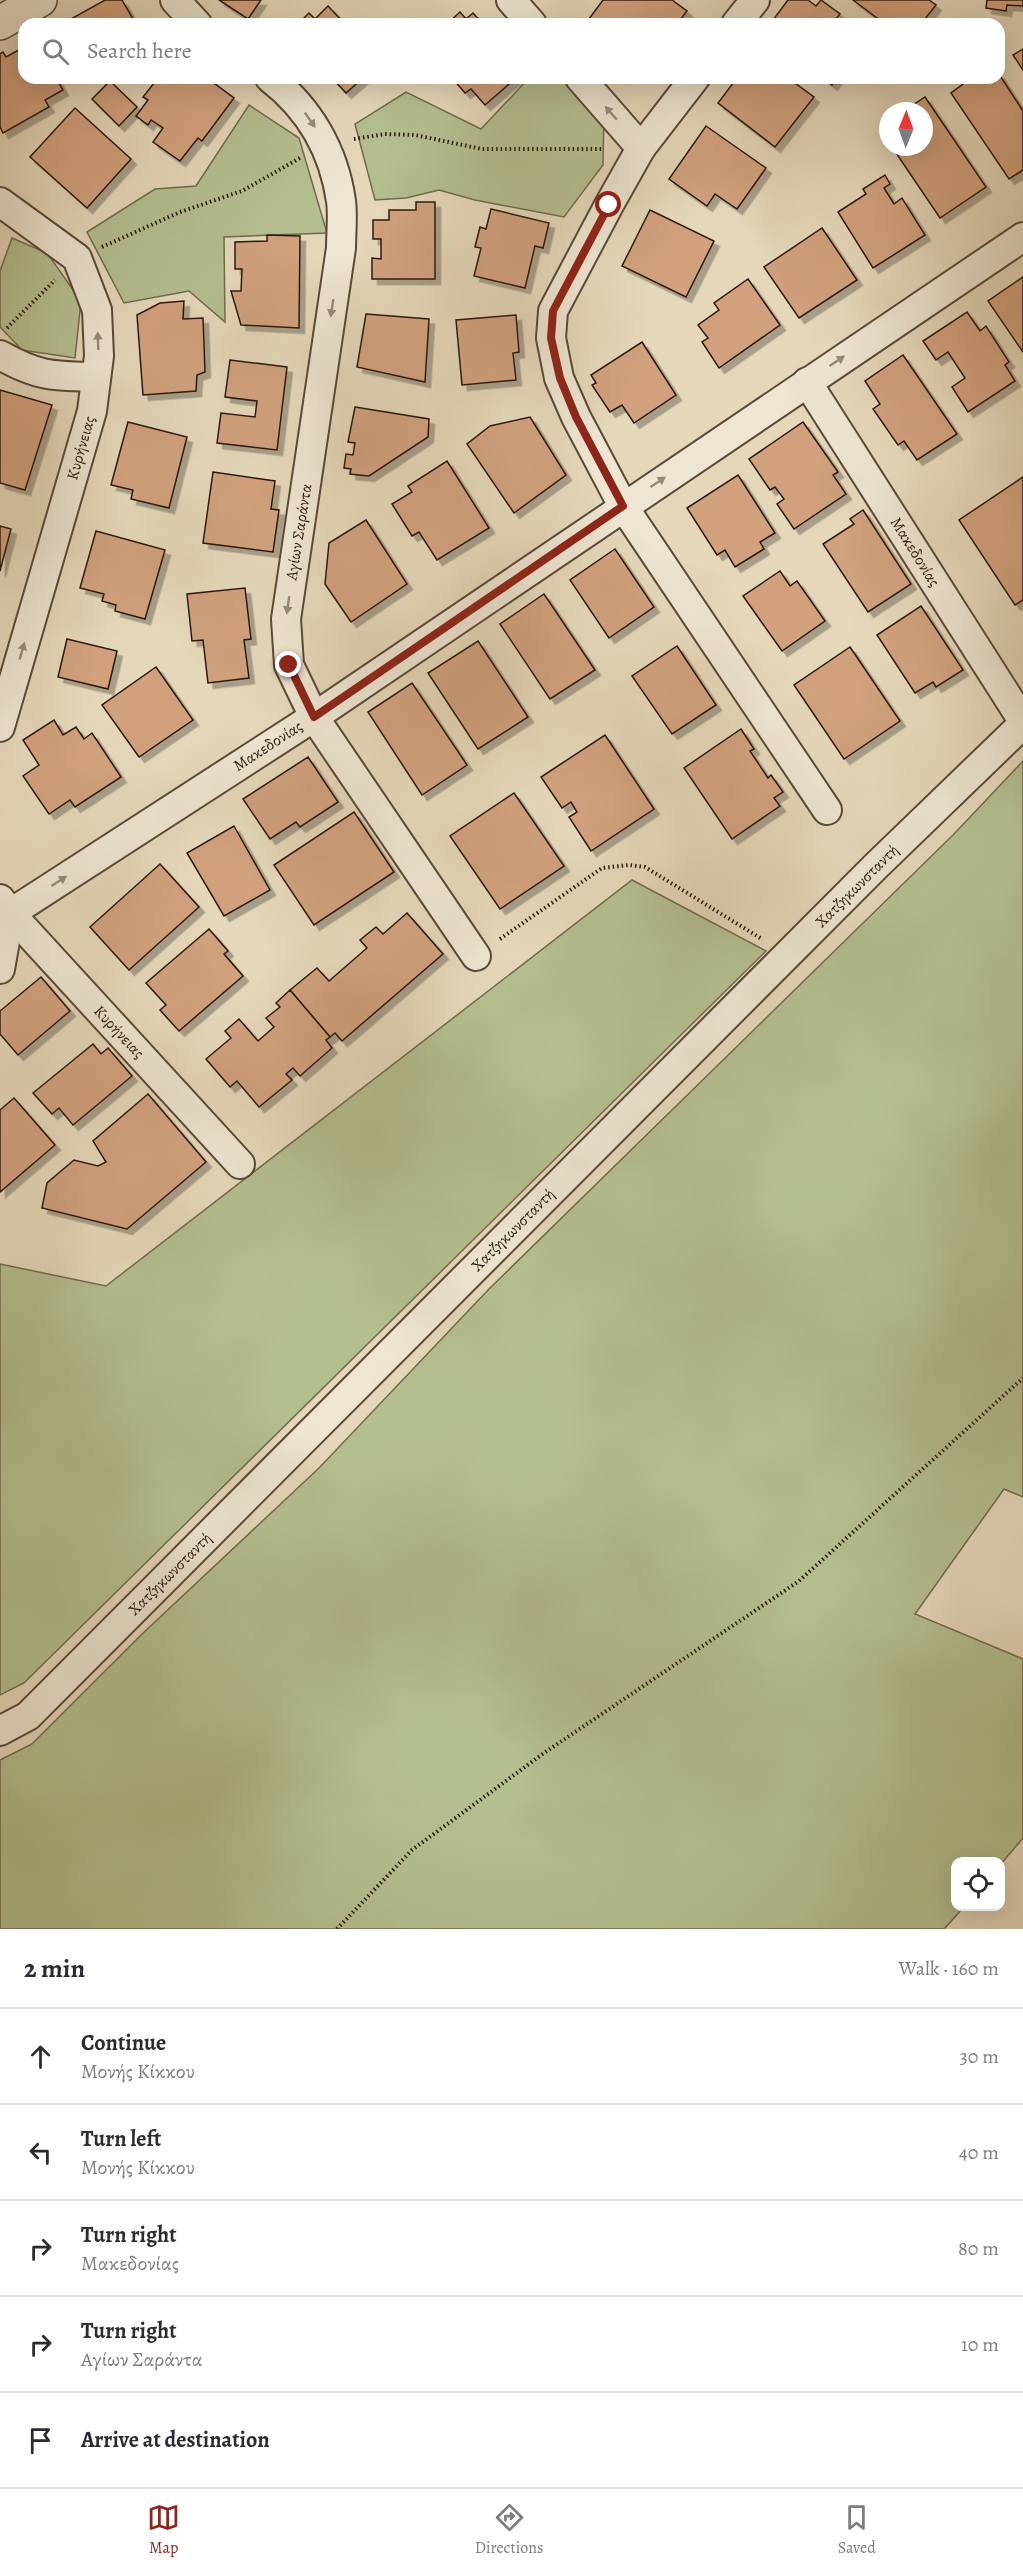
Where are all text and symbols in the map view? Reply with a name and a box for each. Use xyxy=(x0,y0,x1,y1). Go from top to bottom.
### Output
search box xyxy=(18,18,1005,84)
icon: search xyxy=(39,35,72,68)
text: Search here xyxy=(87,36,192,66)
north arrow xyxy=(879,102,933,156)
one-way arrow xyxy=(605,106,618,121)
one-way arrow xyxy=(304,112,316,128)
route start xyxy=(595,191,621,217)
one-way arrow xyxy=(328,299,337,318)
one-way arrow xyxy=(94,331,103,350)
one-way arrow xyxy=(829,356,846,367)
street label: Κυρήνειας xyxy=(61,413,101,483)
one-way arrow xyxy=(650,477,667,488)
street label: Αγίων Σαράντα xyxy=(280,482,318,583)
street label: Μακεδονίας xyxy=(885,513,945,591)
one-way arrow xyxy=(283,595,293,614)
one-way arrow xyxy=(18,642,27,660)
route end xyxy=(275,651,301,677)
street label: Μακεδονίας xyxy=(229,715,307,777)
street label: Χατζηκωνσταντή xyxy=(811,840,903,932)
one-way arrow xyxy=(50,875,67,886)
street label: Κυρήνειας xyxy=(89,1001,150,1064)
street label: Χατζηκωνσταντή xyxy=(467,1184,559,1276)
street label: Χατζηκωνσταντή xyxy=(124,1528,216,1620)
map controls xyxy=(951,1857,1005,1911)
button: locate xyxy=(951,1857,1005,1911)
text: 2 min xyxy=(24,1951,85,1986)
text: Walk · 160 m xyxy=(899,1955,999,1982)
text: Continue xyxy=(81,2028,166,2058)
icon: ahead xyxy=(24,2040,57,2073)
text: 30 m xyxy=(959,2043,999,2070)
text: Μονής Κίκκου xyxy=(81,2058,195,2085)
text: Turn left xyxy=(81,2124,161,2154)
icon: left xyxy=(24,2136,57,2169)
text: 40 m xyxy=(959,2139,999,2166)
text: Μονής Κίκκου xyxy=(81,2154,195,2181)
text: Turn right xyxy=(81,2220,177,2250)
icon: right xyxy=(24,2232,57,2265)
text: 80 m xyxy=(958,2235,999,2262)
text: Μακεδονίας xyxy=(81,2250,179,2277)
text: Turn right xyxy=(81,2316,177,2346)
icon: right xyxy=(24,2328,57,2361)
text: 10 m xyxy=(961,2331,999,2358)
text: Αγίων Σαράντα xyxy=(81,2346,202,2373)
icon: arrive xyxy=(24,2424,57,2457)
text: Arrive at destination xyxy=(81,2425,270,2455)
tab: Map xyxy=(147,2501,180,2559)
tab: Directions xyxy=(475,2501,543,2559)
tab: Saved xyxy=(838,2501,876,2559)

